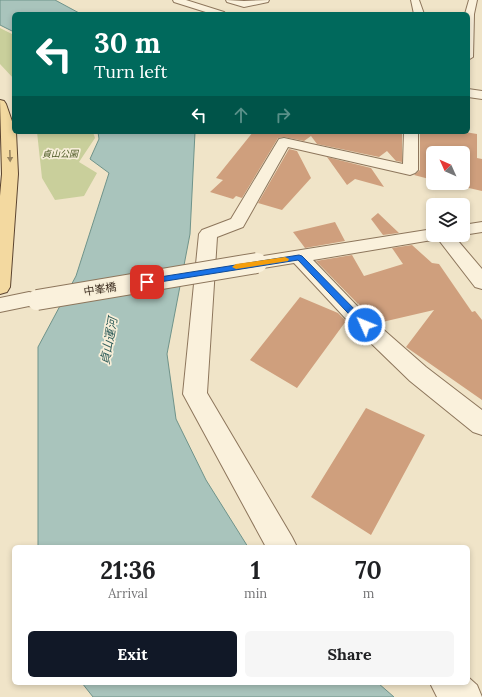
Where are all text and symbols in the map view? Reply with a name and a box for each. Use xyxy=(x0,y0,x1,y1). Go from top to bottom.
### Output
text: 30 m xyxy=(94,25,161,61)
icon: left xyxy=(28,28,80,80)
text: Turn left xyxy=(94,60,167,83)
icon: left xyxy=(188,104,210,126)
icon: ahead xyxy=(230,104,252,126)
icon: right xyxy=(272,104,294,126)
north arrow xyxy=(426,146,470,190)
map controls xyxy=(426,146,470,242)
park label: 貞山公園 xyxy=(42,148,80,159)
one-way arrow xyxy=(6,150,13,162)
button: layers xyxy=(426,198,470,242)
pin xyxy=(130,265,164,299)
icon: arrive xyxy=(136,271,158,293)
street label: 中峯橋 xyxy=(83,280,117,298)
position arrow xyxy=(344,304,386,346)
water label: 貞山運河 xyxy=(97,314,120,366)
text: 21:36 xyxy=(100,555,156,586)
text: 1 xyxy=(251,555,260,586)
text: 70 xyxy=(355,555,382,586)
text: Arrival xyxy=(108,585,148,602)
text: min xyxy=(244,585,267,602)
text: m xyxy=(363,585,374,602)
button: Exit xyxy=(28,631,237,677)
button: Share xyxy=(245,631,454,677)

